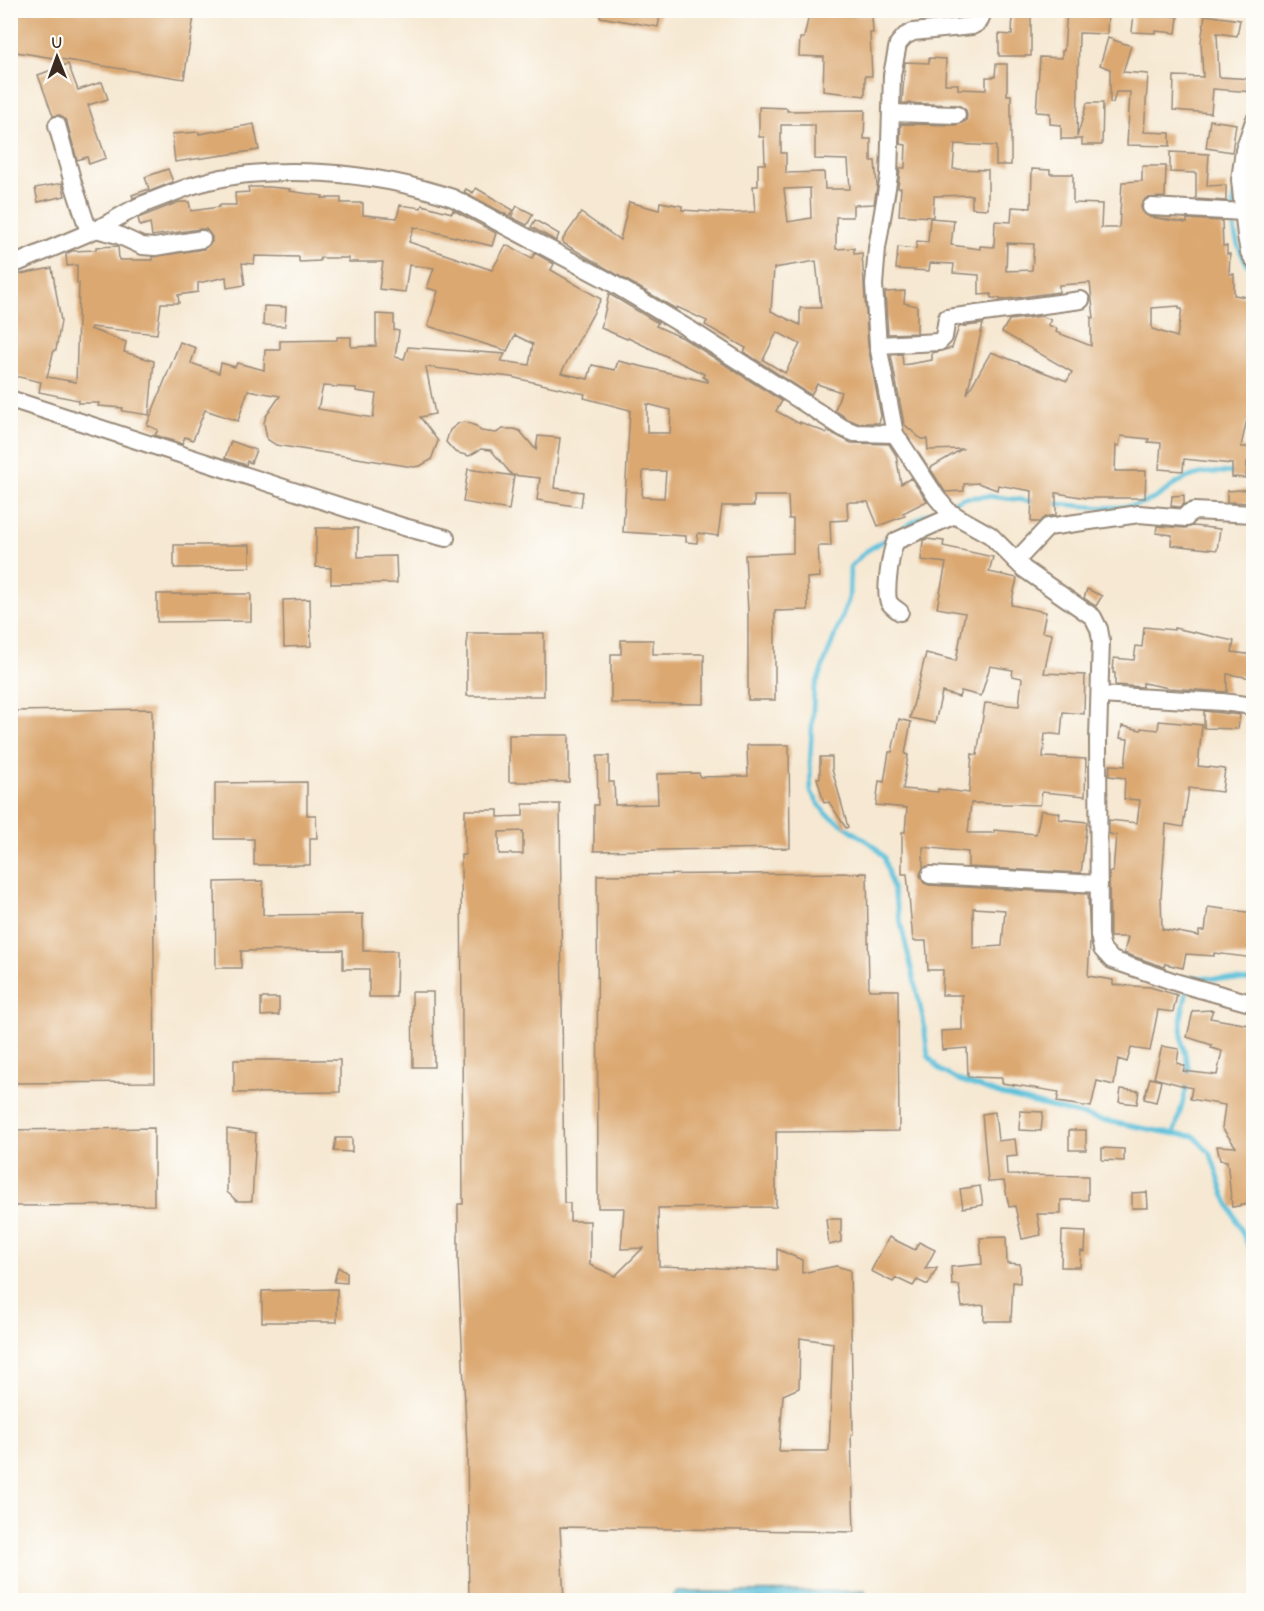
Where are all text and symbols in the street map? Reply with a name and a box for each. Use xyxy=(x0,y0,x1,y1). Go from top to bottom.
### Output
north arrow xyxy=(27,27,87,87)
text: U xyxy=(51,34,62,52)

